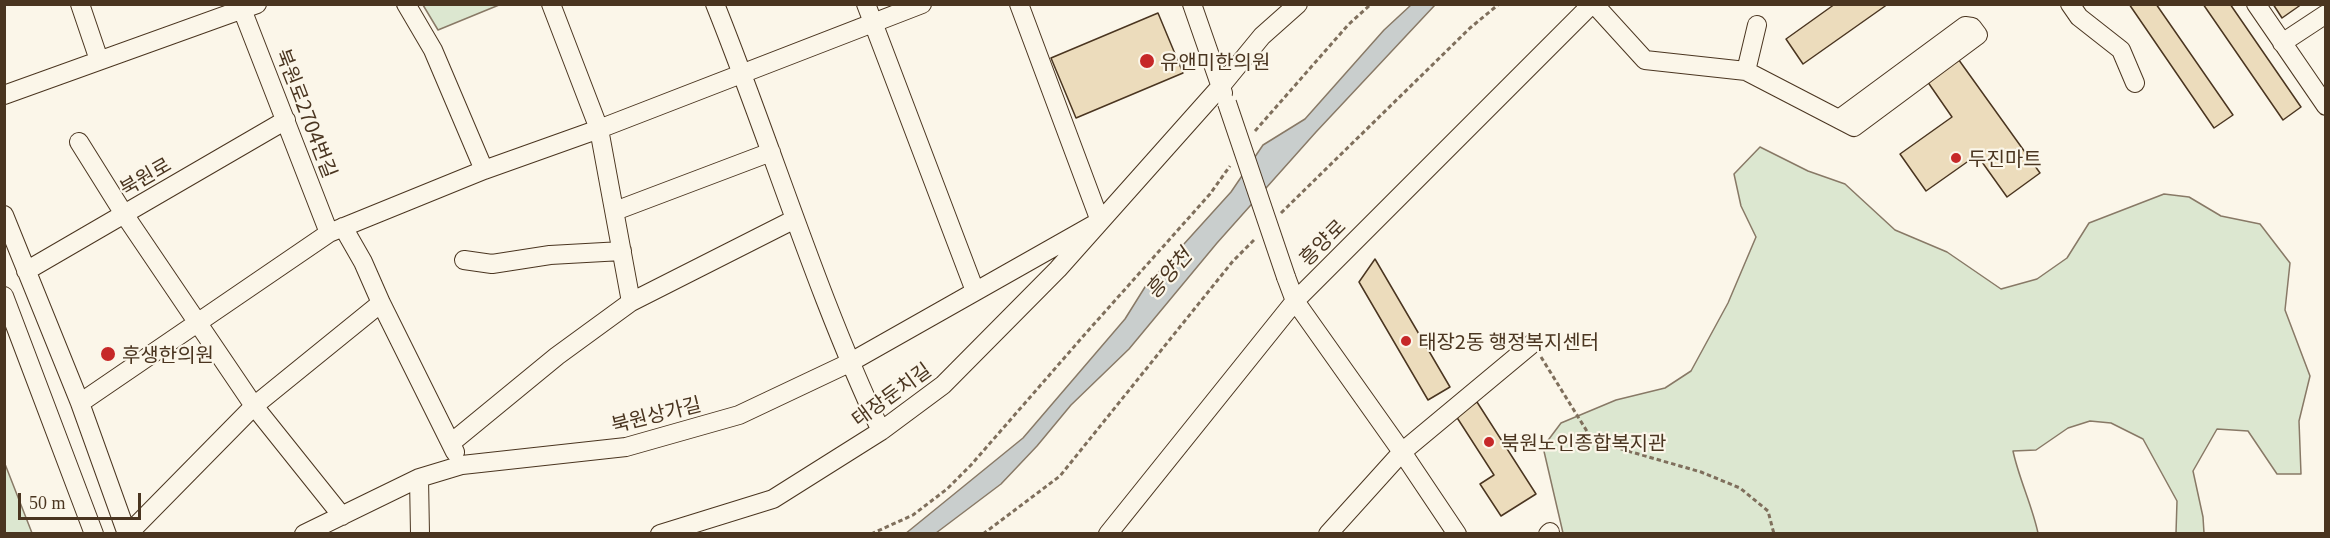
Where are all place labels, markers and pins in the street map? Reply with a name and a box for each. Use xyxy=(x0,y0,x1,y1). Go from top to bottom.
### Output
place label: 유앤미한의원 xyxy=(1160,49,1270,73)
marker: 유앤미한의원 xyxy=(1138,52,1156,70)
place label: 두진마트 xyxy=(1968,146,2042,170)
marker: 두진마트 xyxy=(1949,151,1963,165)
place label: 태장2동 행정복지센터 xyxy=(1418,329,1599,353)
marker: 태장2동 행정복지센터 xyxy=(1399,334,1413,348)
place label: 후생한의원 xyxy=(122,342,214,366)
marker: 후생한의원 xyxy=(99,345,117,363)
place label: 북원노인종합복지관 xyxy=(1501,430,1667,454)
marker: 북원노인종합복지관 xyxy=(1482,435,1496,449)

